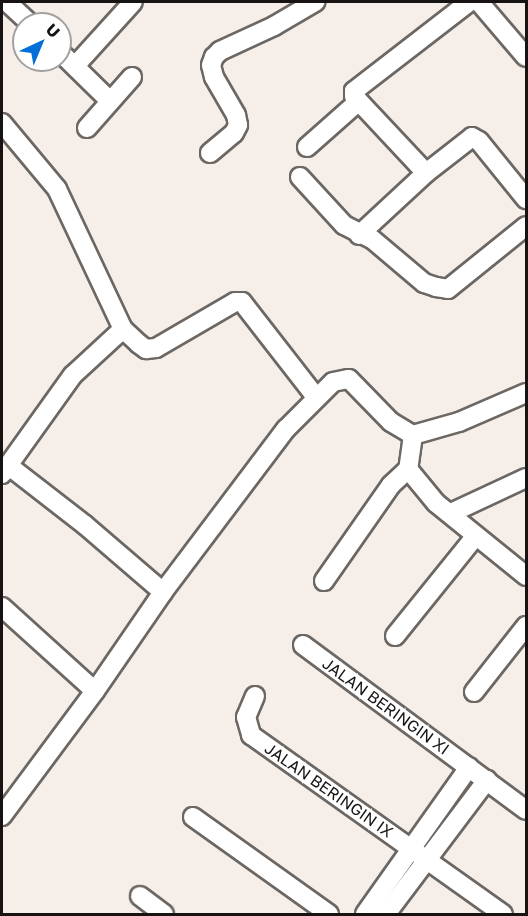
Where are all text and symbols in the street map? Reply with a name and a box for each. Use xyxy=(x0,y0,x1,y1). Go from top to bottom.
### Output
north arrow xyxy=(12,12,72,72)
text: U xyxy=(42,19,64,42)
street label: JALAN BERINGIN XI xyxy=(319,654,453,758)
street label: JALAN BERINGIN IX xyxy=(261,738,397,842)

